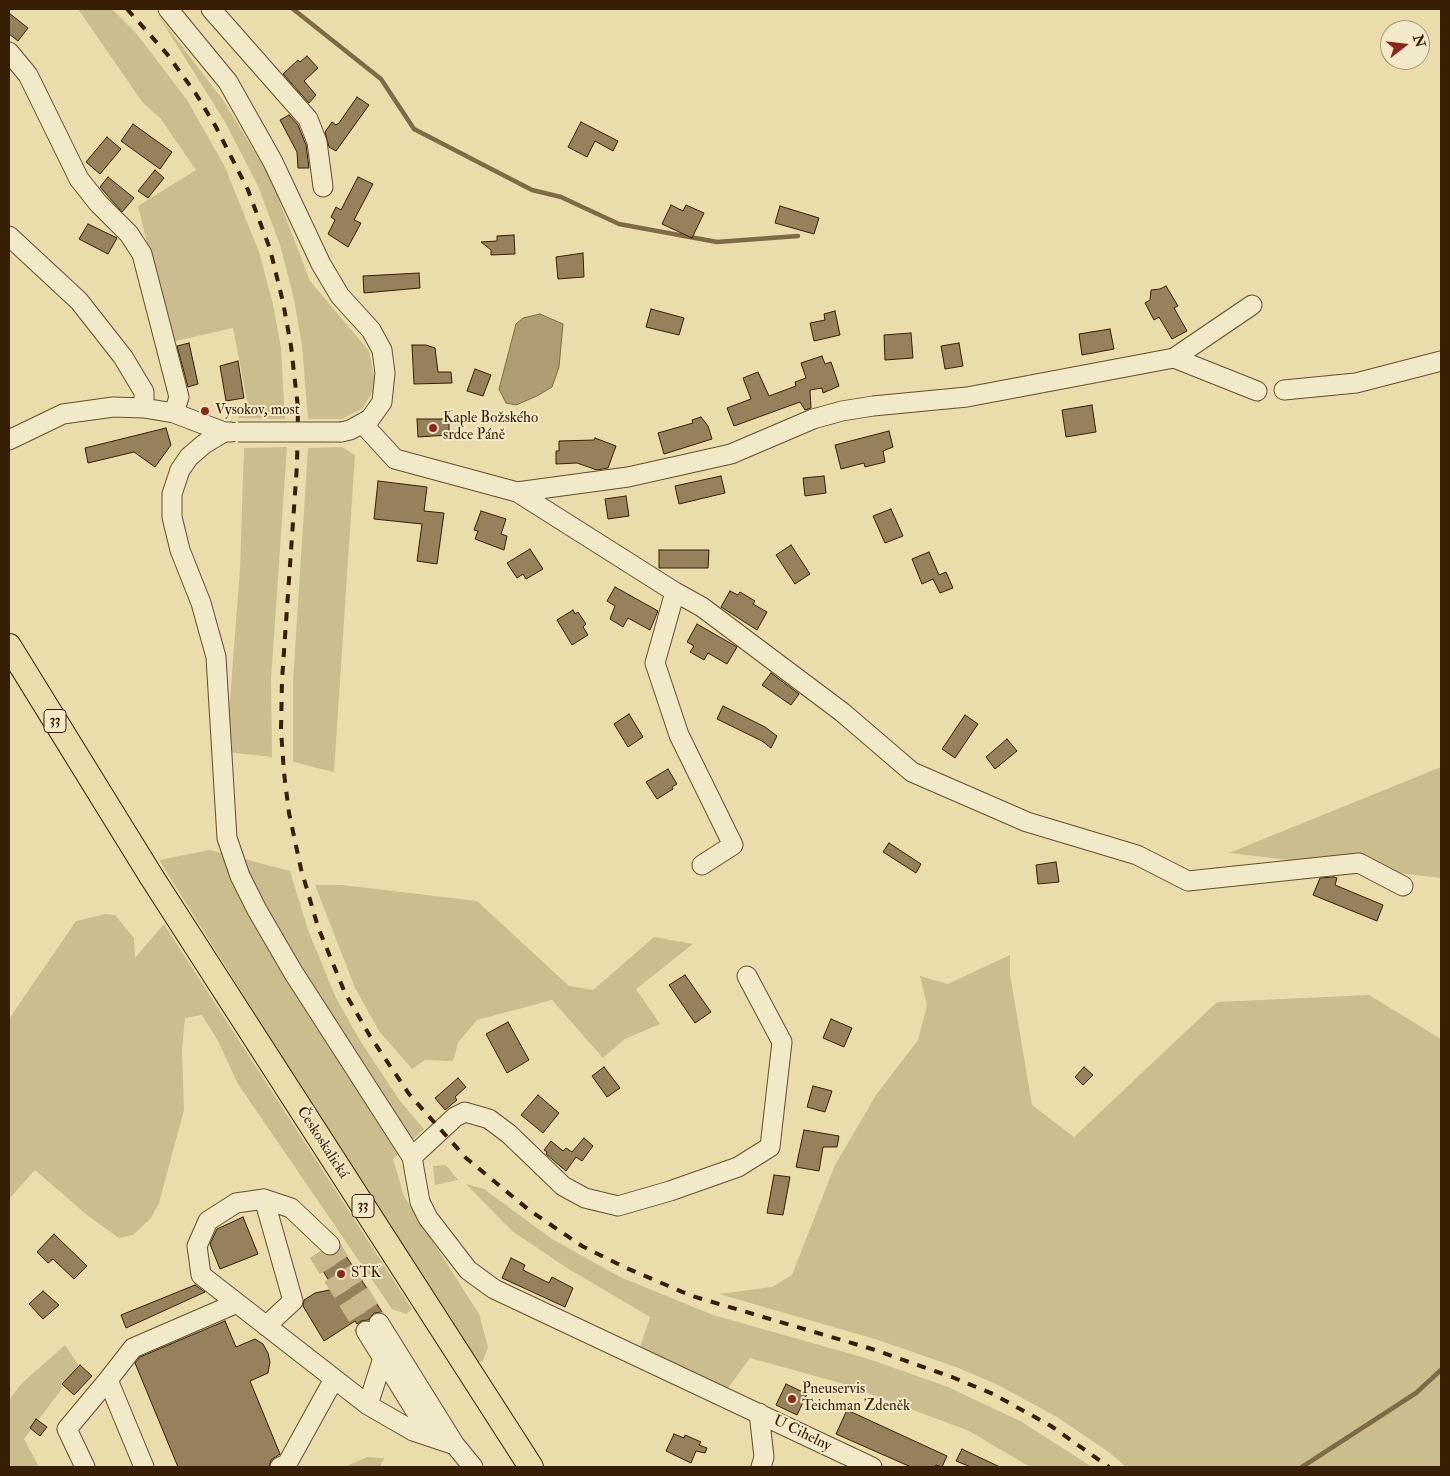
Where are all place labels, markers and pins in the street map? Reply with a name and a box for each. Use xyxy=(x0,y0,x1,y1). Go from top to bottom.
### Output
place label: Vysokov, most xyxy=(215,402,300,420)
marker: Vysokov, most xyxy=(199,405,211,417)
place label: Kaple Božského srdce Páně xyxy=(443,410,538,445)
marker: Kaple Božského srdce Páně xyxy=(427,422,439,434)
place label: STK xyxy=(351,1265,381,1283)
marker: STK xyxy=(335,1268,347,1280)
place label: Pneuservis Teichman Zdeněk xyxy=(802,1381,910,1416)
marker: Pneuservis Teichman Zdeněk xyxy=(786,1393,798,1405)

